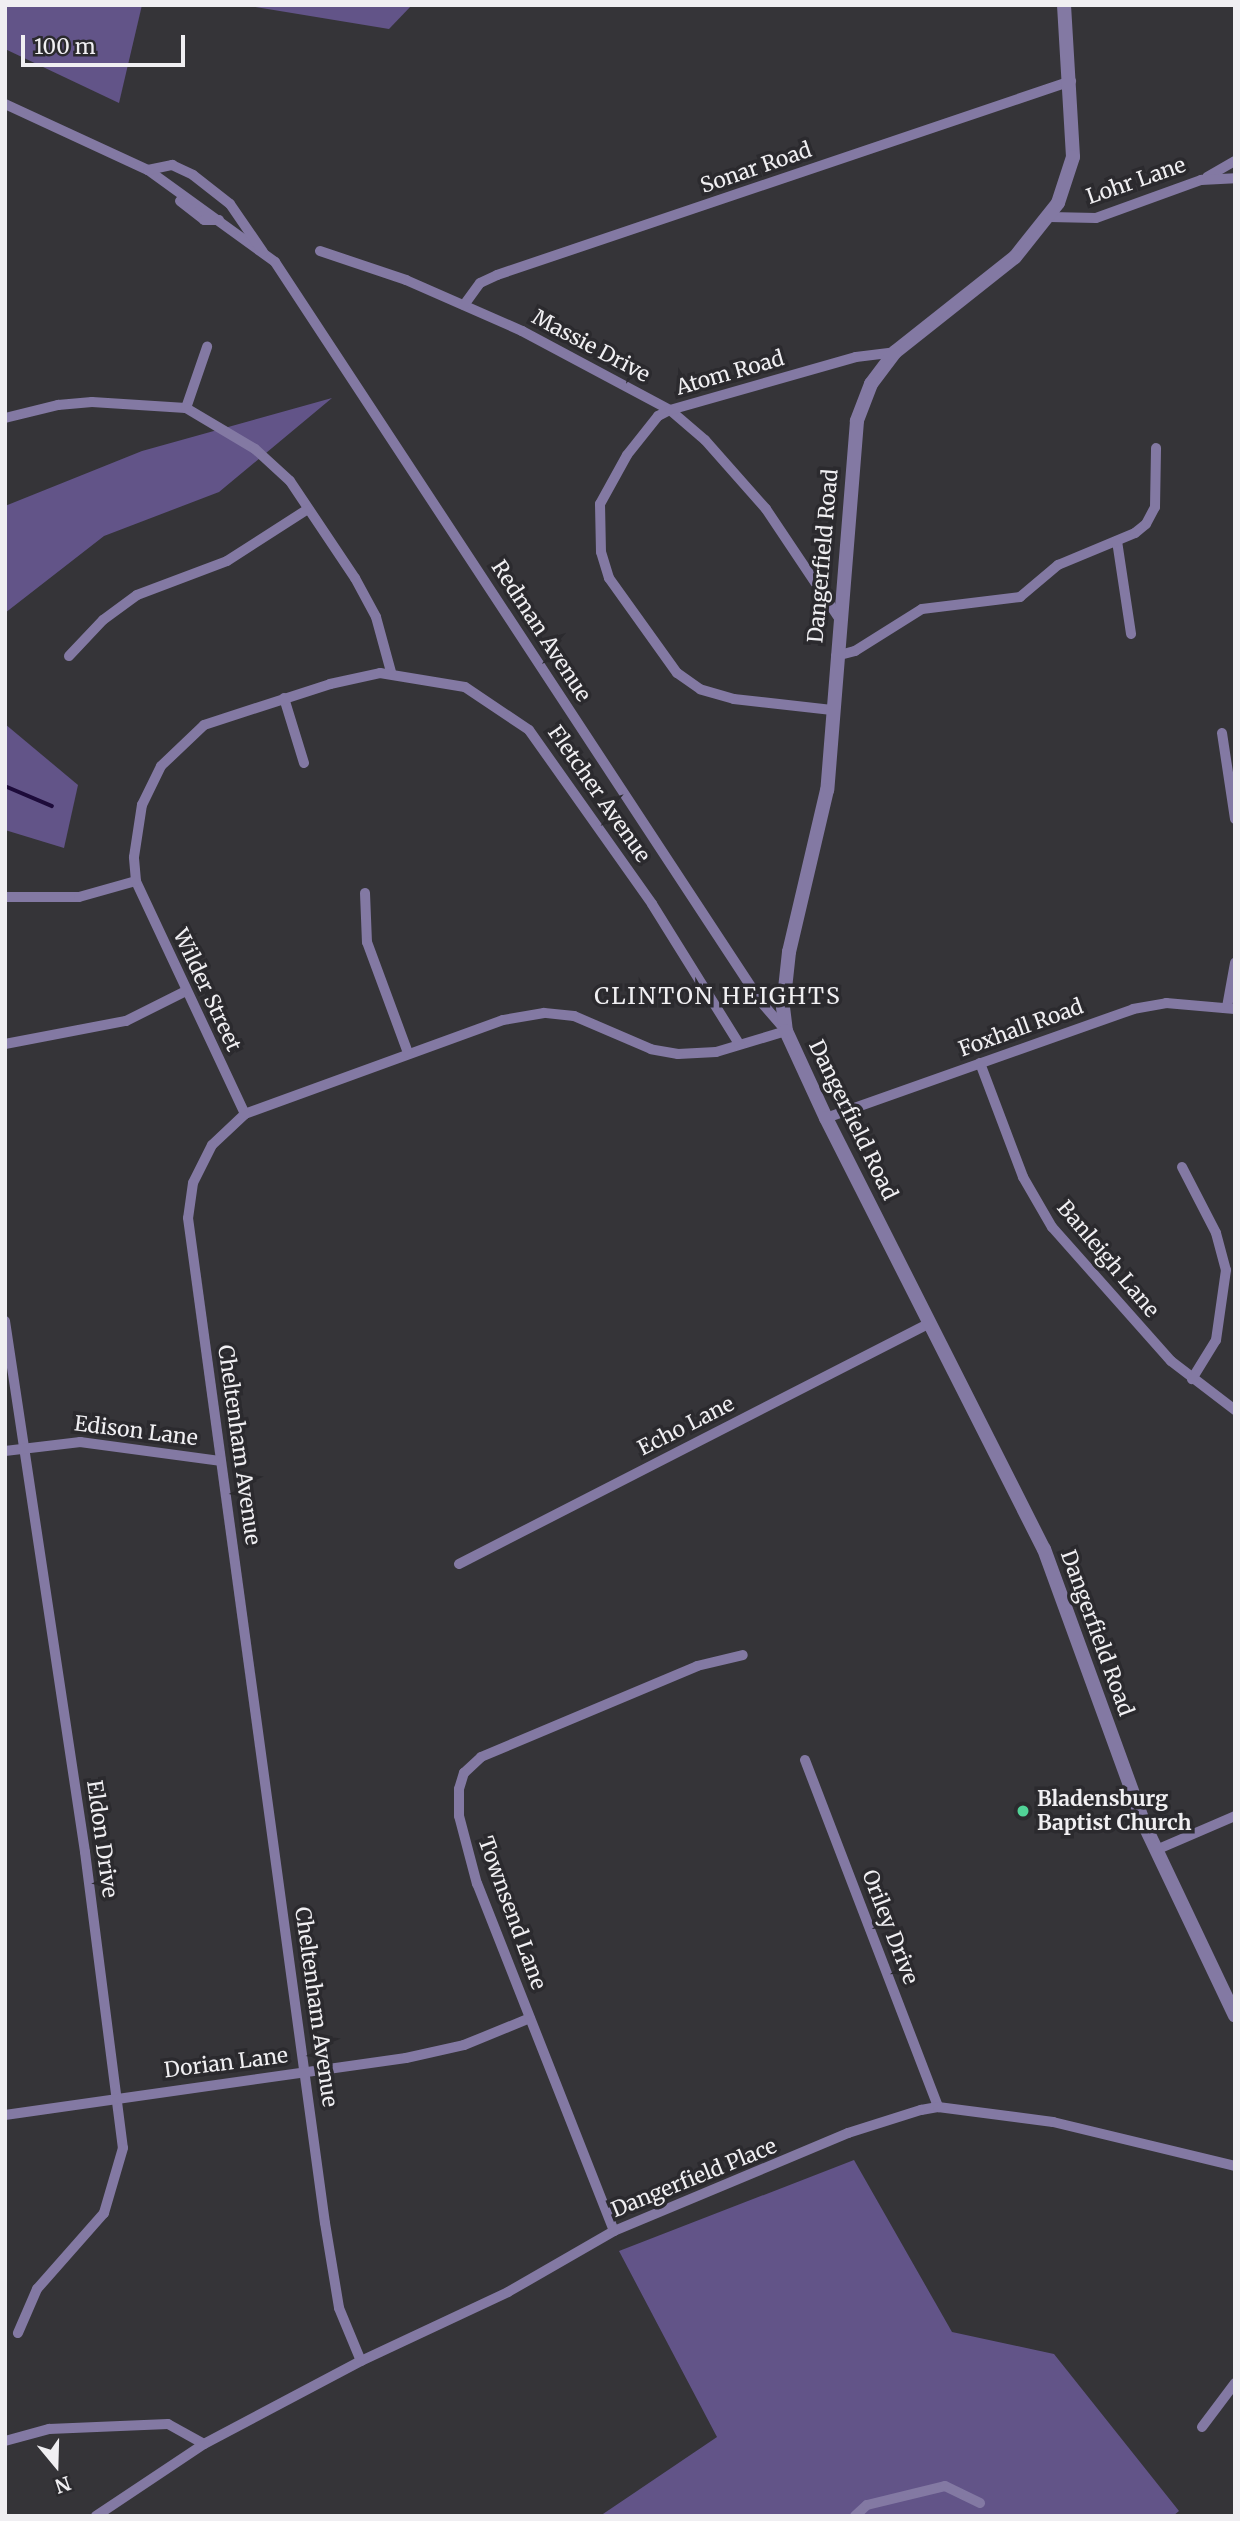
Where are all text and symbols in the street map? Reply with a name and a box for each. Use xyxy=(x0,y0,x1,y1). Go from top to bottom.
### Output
scale bar xyxy=(24,21,189,65)
text: 100 m xyxy=(34,33,96,60)
street label: Sonar Road xyxy=(697,137,815,199)
street label: Lohr Lane xyxy=(1083,152,1189,210)
street label: Massie Drive xyxy=(528,304,654,388)
street label: Atom Road xyxy=(673,346,787,400)
street label: Dangerfield Road xyxy=(803,468,843,644)
street label: Redman Avenue xyxy=(486,556,596,706)
street label: Fletcher Avenue xyxy=(542,721,656,867)
street label: Wilder Street xyxy=(168,925,246,1055)
district label: CLINTON HEIGHTS xyxy=(596,982,840,1010)
street label: Foxhall Road xyxy=(955,994,1087,1062)
street label: Dangerfield Road xyxy=(803,1036,903,1204)
street label: Banleigh Lane xyxy=(1052,1195,1164,1323)
street label: Cheltenham Avenue xyxy=(212,1343,266,1547)
street label: Echo Lane xyxy=(634,1391,738,1461)
street label: Edison Lane xyxy=(73,1411,199,1451)
street label: Dangerfield Road xyxy=(1055,1547,1139,1719)
street label: Eldon Drive xyxy=(81,1779,123,1899)
place label: Bladensburg Baptist Church xyxy=(1037,1786,1192,1836)
marker: Bladensburg Baptist Church xyxy=(1015,1803,1031,1819)
street label: Townsend Lane xyxy=(473,1833,551,1993)
street label: Oriley Drive xyxy=(857,1866,923,1988)
street label: Cheltenham Avenue xyxy=(289,1905,343,2109)
street label: Dorian Lane xyxy=(163,2043,289,2083)
street label: Dangerfield Place xyxy=(608,2133,780,2223)
north arrow xyxy=(21,2430,91,2500)
text: N xyxy=(52,2471,74,2499)

